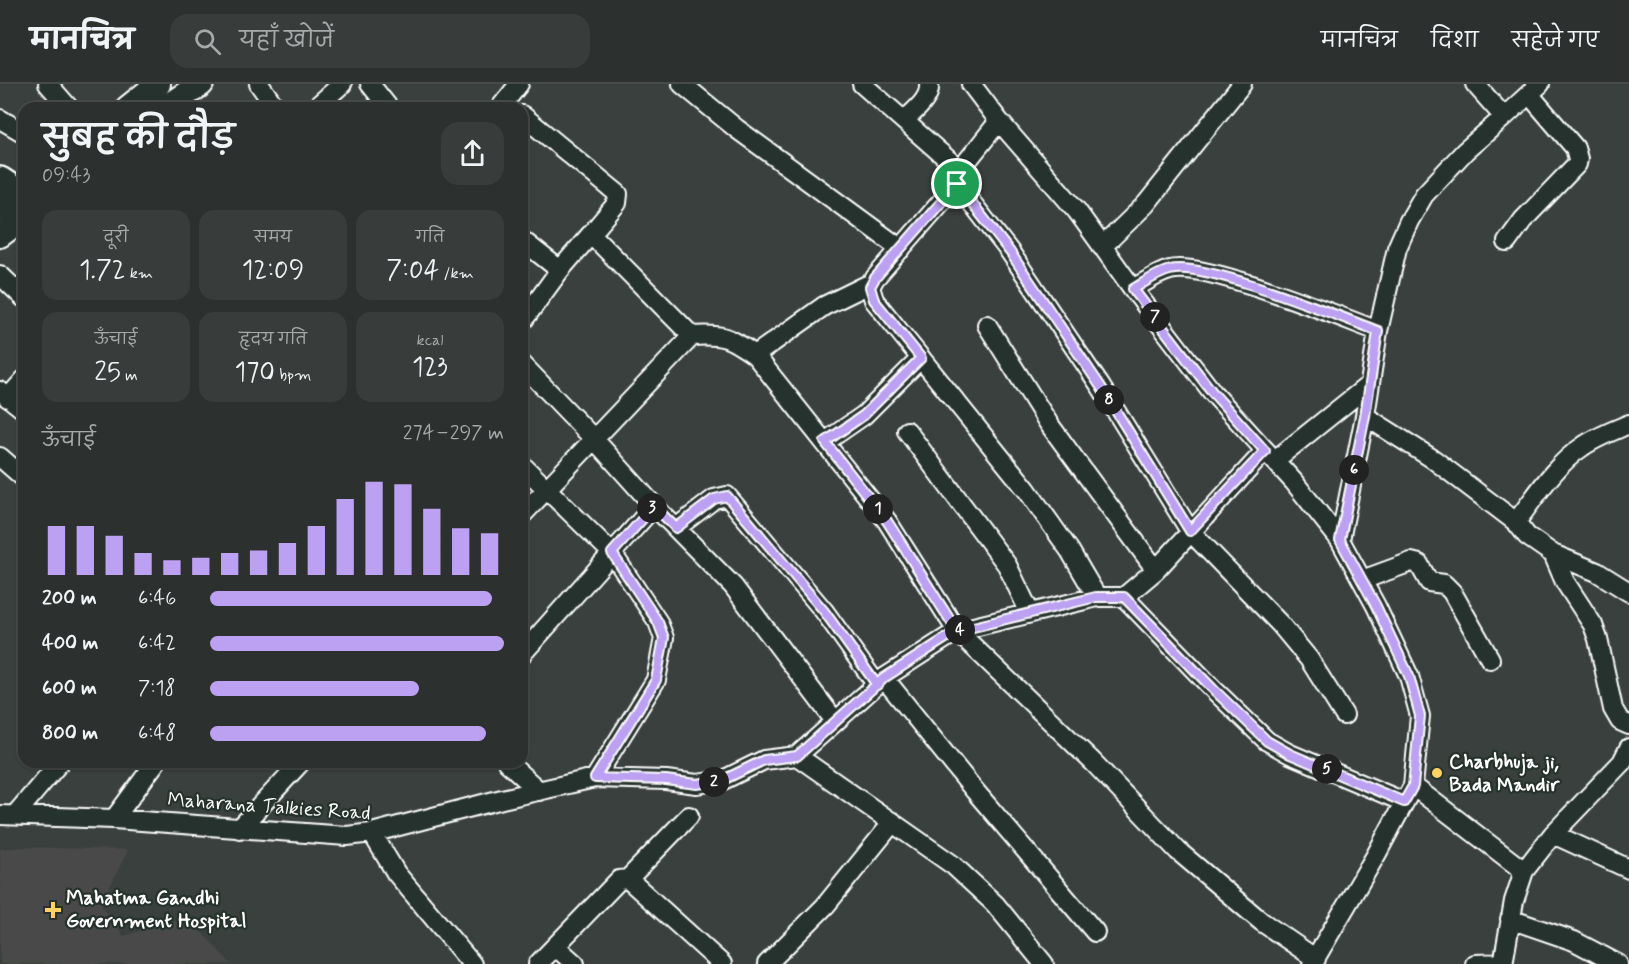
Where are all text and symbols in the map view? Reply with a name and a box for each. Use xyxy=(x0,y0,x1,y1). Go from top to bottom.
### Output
search box xyxy=(170,14,590,68)
text: मानचित्र xyxy=(30,23,134,60)
icon: search xyxy=(191,25,224,58)
text: यहाँ खोजें xyxy=(239,27,334,55)
text: मानचित्र xyxy=(1321,27,1398,55)
text: दिशा xyxy=(1431,27,1478,55)
text: सहेजे गए xyxy=(1511,27,1599,55)
text: सुबह की दौड़ xyxy=(42,117,235,161)
button: share xyxy=(441,122,504,185)
pin xyxy=(931,158,982,209)
text: 09:43 xyxy=(42,162,91,189)
icon: arrive xyxy=(940,167,973,200)
text: दूरी xyxy=(103,227,129,248)
text: समय xyxy=(254,227,292,248)
text: गति xyxy=(415,227,445,248)
text: 1.72 xyxy=(79,254,125,288)
text: 12:09 xyxy=(242,254,304,288)
text: 7:04 xyxy=(386,254,439,288)
text: km xyxy=(125,263,153,284)
text: /km xyxy=(439,263,474,284)
pin: 7 xyxy=(1140,302,1170,332)
text: 7 xyxy=(1150,306,1160,327)
text: ऊँचाई xyxy=(95,329,137,350)
text: हृदय गति xyxy=(239,329,307,350)
text: kcal xyxy=(417,330,443,351)
text: 123 xyxy=(412,351,448,385)
text: 25 xyxy=(94,356,121,390)
text: 170 xyxy=(235,356,275,390)
text: m xyxy=(121,365,138,386)
text: bpm xyxy=(275,365,311,386)
pin: 8 xyxy=(1094,385,1124,415)
text: 8 xyxy=(1104,389,1114,410)
text: 274–297 m xyxy=(403,420,504,447)
text: ऊँचाई xyxy=(42,427,96,454)
pin: 6 xyxy=(1339,455,1369,485)
text: 6 xyxy=(1350,459,1358,480)
pin: 3 xyxy=(637,493,667,523)
pin: 1 xyxy=(863,494,893,524)
text: 3 xyxy=(648,497,656,518)
text: 1 xyxy=(874,498,882,519)
text: 200 m xyxy=(42,585,97,612)
text: 6:46 xyxy=(138,585,176,612)
pin: 4 xyxy=(945,615,975,645)
text: 4 xyxy=(955,619,965,640)
text: 400 m xyxy=(42,630,98,657)
text: 6:42 xyxy=(138,630,176,657)
text: 600 m xyxy=(42,675,97,702)
text: 7:18 xyxy=(138,675,175,702)
text: 800 m xyxy=(42,720,98,747)
text: 6:48 xyxy=(138,720,176,747)
place label: Charbhuja ji, Bada Mandir xyxy=(1449,749,1560,799)
pin: 5 xyxy=(1312,754,1342,784)
text: 5 xyxy=(1322,758,1332,779)
marker: Charbhuja ji, Bada Mandir xyxy=(1430,766,1444,780)
pin: 2 xyxy=(699,767,729,797)
text: 2 xyxy=(710,771,718,792)
street label: Maharana Talkies Road xyxy=(166,786,372,828)
place label: Mahatma Gandhi Government Hospital xyxy=(66,885,246,935)
marker: Mahatma Gandhi Government Hospital xyxy=(44,901,62,919)

